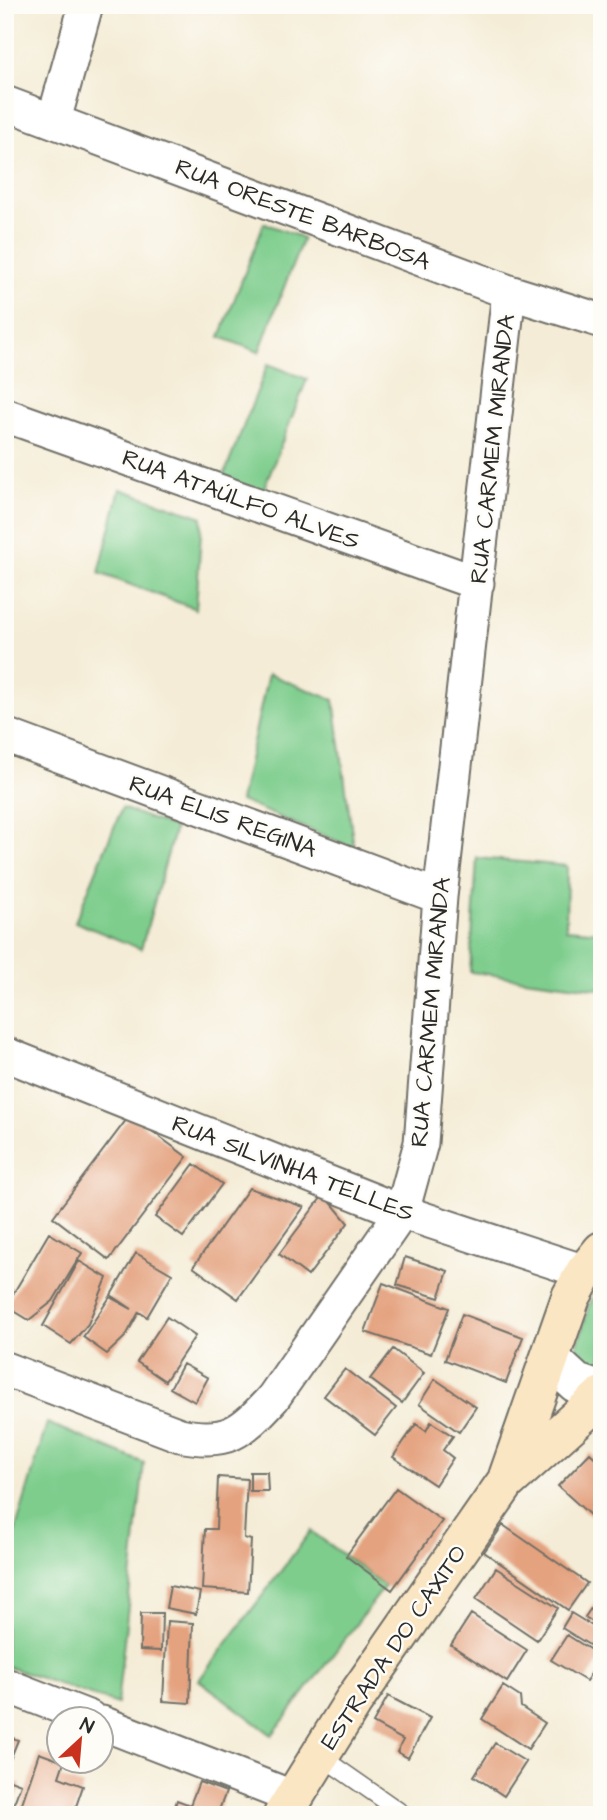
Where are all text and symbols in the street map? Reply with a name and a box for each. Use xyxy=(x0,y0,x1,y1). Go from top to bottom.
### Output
street label: RUA ORESTE BARBOSA xyxy=(170,151,435,279)
street label: RUA CARMEM MIRANDA xyxy=(462,313,524,585)
street label: RUA ATAÚLFO ALVES xyxy=(117,441,364,559)
street label: RUA ELIS REGINA xyxy=(124,767,321,867)
street label: RUA CARMEM MIRANDA xyxy=(402,876,460,1148)
street label: RUA SILVINHA TELLES xyxy=(167,1107,418,1231)
street label: ESTRADA DO CAXITO xyxy=(313,1538,475,1757)
north arrow xyxy=(46,1704,116,1774)
text: N xyxy=(76,1711,98,1741)

